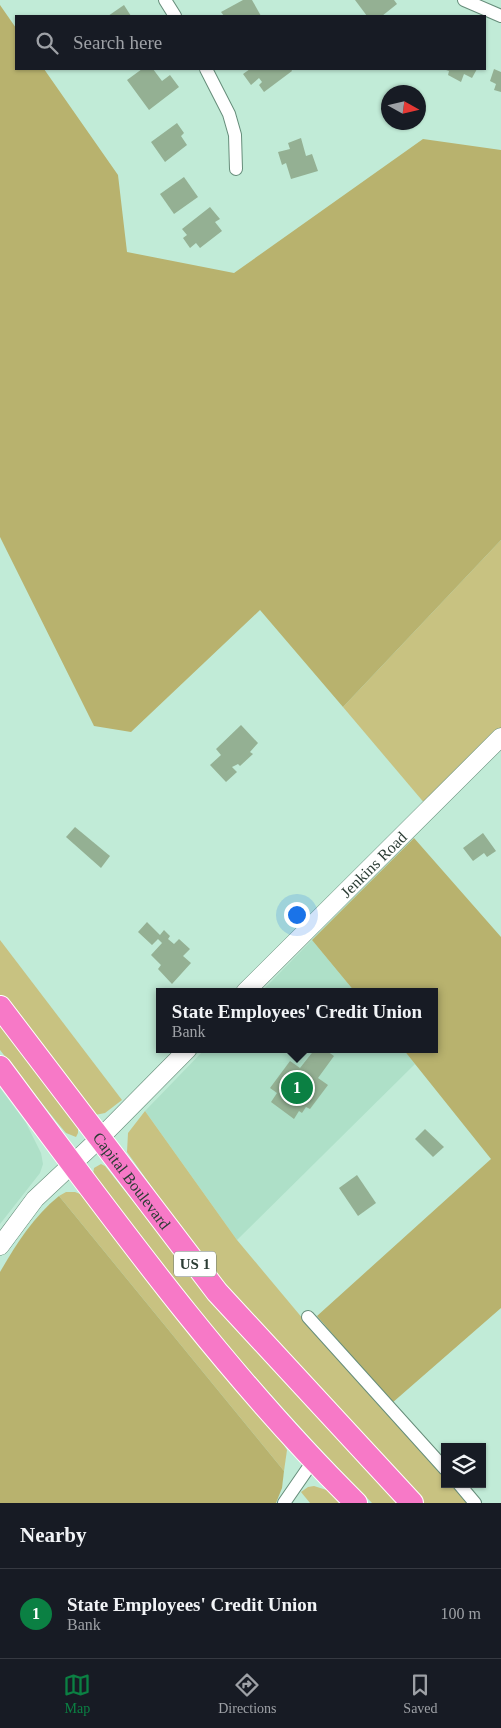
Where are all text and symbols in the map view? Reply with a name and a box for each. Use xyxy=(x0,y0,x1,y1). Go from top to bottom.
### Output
search box xyxy=(15,15,486,70)
icon: search xyxy=(33,29,61,57)
text: Search here xyxy=(73,32,162,53)
north arrow xyxy=(381,85,426,130)
street label: Jenkins Road xyxy=(337,828,410,901)
your location xyxy=(284,902,310,928)
popup xyxy=(156,988,438,1053)
text: State Employees' Credit Union xyxy=(172,1001,422,1022)
text: Bank xyxy=(172,1023,206,1040)
pin: 1 xyxy=(281,1069,313,1107)
street label: Capital Boulevard xyxy=(89,1129,174,1232)
road number: US 1 xyxy=(174,1252,216,1276)
map controls xyxy=(441,1443,486,1488)
button: layers xyxy=(441,1443,486,1488)
text: Nearby xyxy=(20,1523,87,1547)
text: State Employees' Credit Union xyxy=(67,1594,317,1615)
text: 1 xyxy=(32,1605,40,1622)
text: 100 m xyxy=(441,1605,481,1622)
text: Bank xyxy=(67,1616,101,1633)
tab: Map xyxy=(63,1671,91,1717)
tab: Directions xyxy=(218,1671,277,1717)
tab: Saved xyxy=(403,1671,438,1717)

